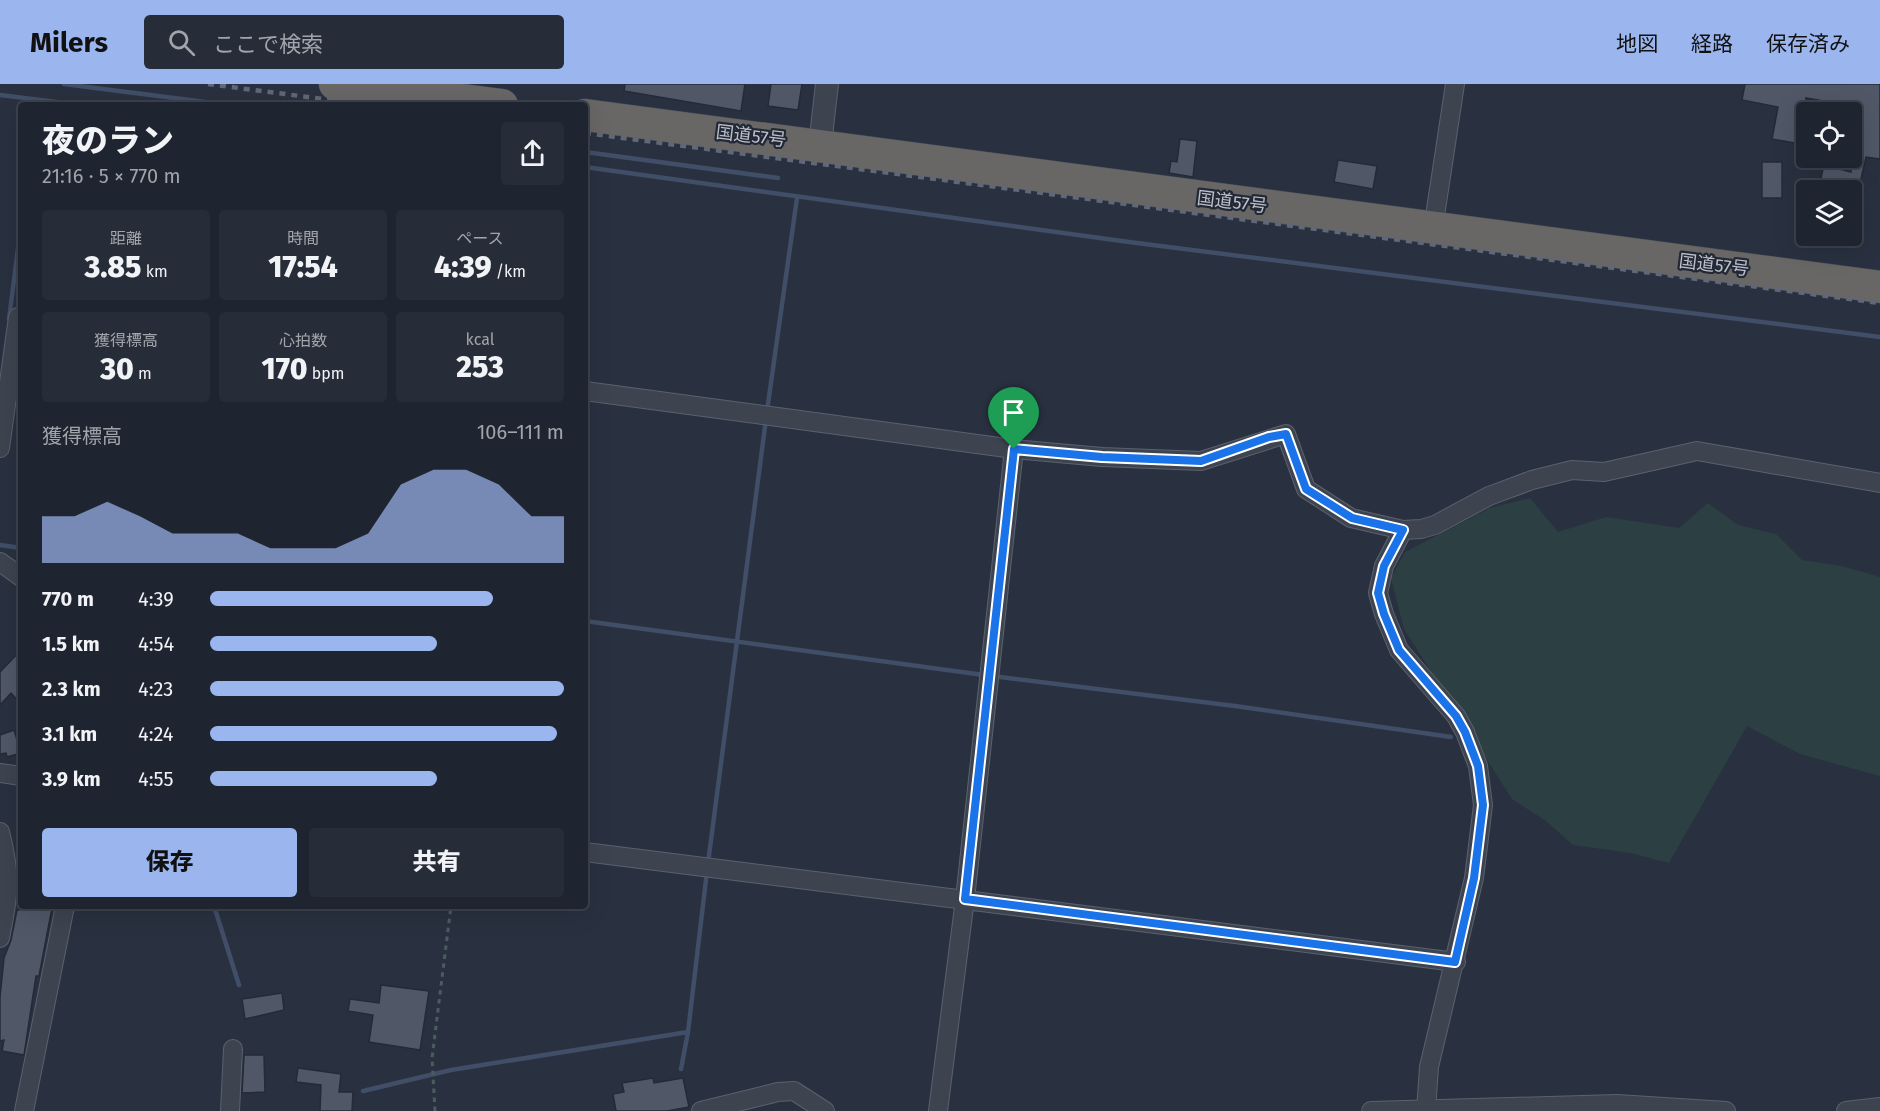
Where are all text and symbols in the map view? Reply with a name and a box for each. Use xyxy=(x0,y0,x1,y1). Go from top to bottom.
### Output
search box xyxy=(144,15,564,69)
text: Milers xyxy=(30,26,108,59)
icon: search xyxy=(165,26,198,59)
text: ここで検索 xyxy=(213,31,323,58)
text: 地図 xyxy=(1616,31,1658,57)
text: 経路 xyxy=(1691,31,1733,57)
text: 保存済み xyxy=(1766,31,1850,57)
map controls xyxy=(1796,102,1862,246)
button: locate xyxy=(1796,102,1862,168)
text: 夜のラン xyxy=(42,121,174,161)
street label: 国道57号 xyxy=(715,121,787,151)
button: share xyxy=(501,122,564,185)
text: 21:16 · 5 × 770 m xyxy=(42,164,181,188)
button: layers xyxy=(1796,180,1862,246)
street label: 国道57号 xyxy=(1196,187,1268,217)
text: 距離 xyxy=(110,229,142,248)
text: 時間 xyxy=(287,229,319,248)
text: ペース xyxy=(456,229,504,248)
text: 3.85 xyxy=(84,249,141,285)
text: 17:54 xyxy=(268,249,338,285)
text: 4:39 xyxy=(434,249,492,285)
street label: 国道57号 xyxy=(1678,250,1750,280)
text: km xyxy=(141,262,168,281)
text: /km xyxy=(492,262,526,281)
text: kcal xyxy=(466,330,494,349)
text: 獲得標高 xyxy=(94,331,158,350)
text: 心拍数 xyxy=(279,331,327,350)
text: 253 xyxy=(456,349,504,385)
text: 30 xyxy=(100,351,134,387)
text: 170 xyxy=(262,351,308,387)
text: m xyxy=(134,364,152,383)
text: bpm xyxy=(308,364,344,383)
pin xyxy=(988,387,1039,449)
icon: arrive xyxy=(997,396,1030,429)
text: 106–111 m xyxy=(477,420,564,444)
text: 獲得標高 xyxy=(42,424,122,448)
text: 770 m xyxy=(42,587,94,611)
text: 4:39 xyxy=(138,587,174,611)
text: 1.5 km xyxy=(42,632,100,656)
text: 4:54 xyxy=(138,632,174,656)
text: 2.3 km xyxy=(42,677,101,701)
text: 4:23 xyxy=(138,677,173,701)
text: 3.1 km xyxy=(42,722,97,746)
text: 4:24 xyxy=(138,722,173,746)
text: 3.9 km xyxy=(42,767,101,791)
text: 4:55 xyxy=(138,767,173,791)
button: 保存 xyxy=(42,828,297,897)
button: 共有 xyxy=(309,828,564,897)

